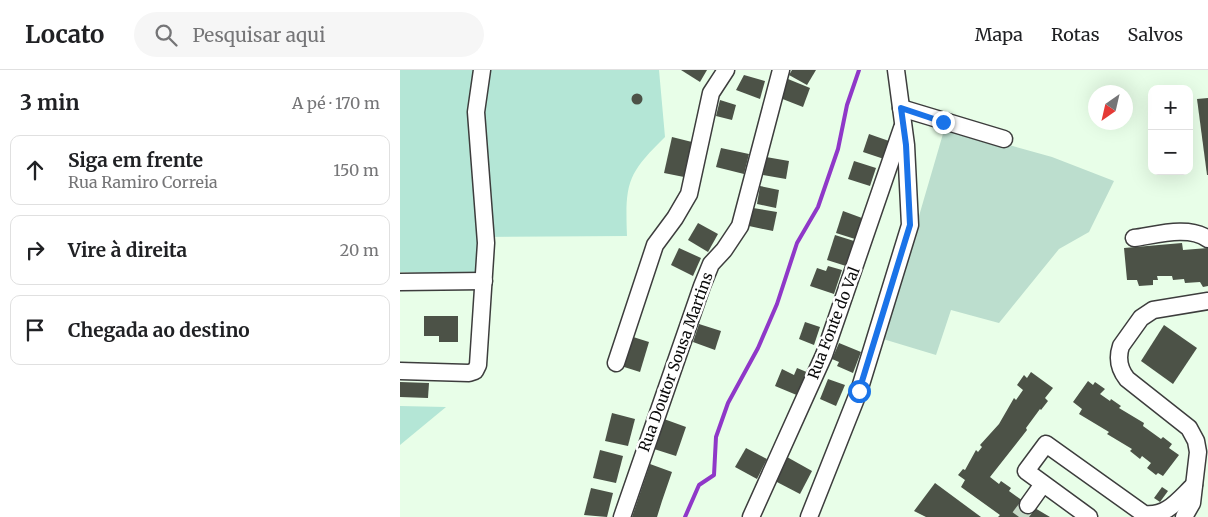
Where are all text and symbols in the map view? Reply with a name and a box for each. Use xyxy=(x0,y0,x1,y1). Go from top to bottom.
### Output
search box xyxy=(134,12,484,57)
text: Locato xyxy=(25,19,104,50)
icon: search xyxy=(152,21,180,49)
text: Pesquisar aqui xyxy=(192,23,325,47)
text: Mapa xyxy=(975,23,1023,46)
text: Rotas xyxy=(1051,23,1100,46)
text: Salvos xyxy=(1128,23,1183,46)
north arrow xyxy=(1088,85,1133,130)
map controls xyxy=(1148,85,1193,175)
button: + xyxy=(1148,85,1193,130)
text: 3 min xyxy=(20,89,79,116)
text: A pé · 170 m xyxy=(292,93,380,113)
route end xyxy=(932,111,955,134)
button: − xyxy=(1148,130,1193,175)
text: Siga em frente xyxy=(68,148,203,172)
icon: ahead xyxy=(21,156,49,184)
text: 150 m xyxy=(333,160,379,180)
text: Rua Ramiro Correia xyxy=(68,172,218,192)
icon: right xyxy=(21,236,49,264)
text: Vire à direita xyxy=(68,238,187,262)
text: 20 m xyxy=(340,240,379,260)
street label: Rua Fonte do Val xyxy=(803,264,864,382)
street label: Rua Doutor Sousa Martins xyxy=(634,270,717,454)
icon: arrive xyxy=(21,316,49,344)
text: Chegada ao destino xyxy=(68,318,250,342)
route start xyxy=(848,380,871,403)

